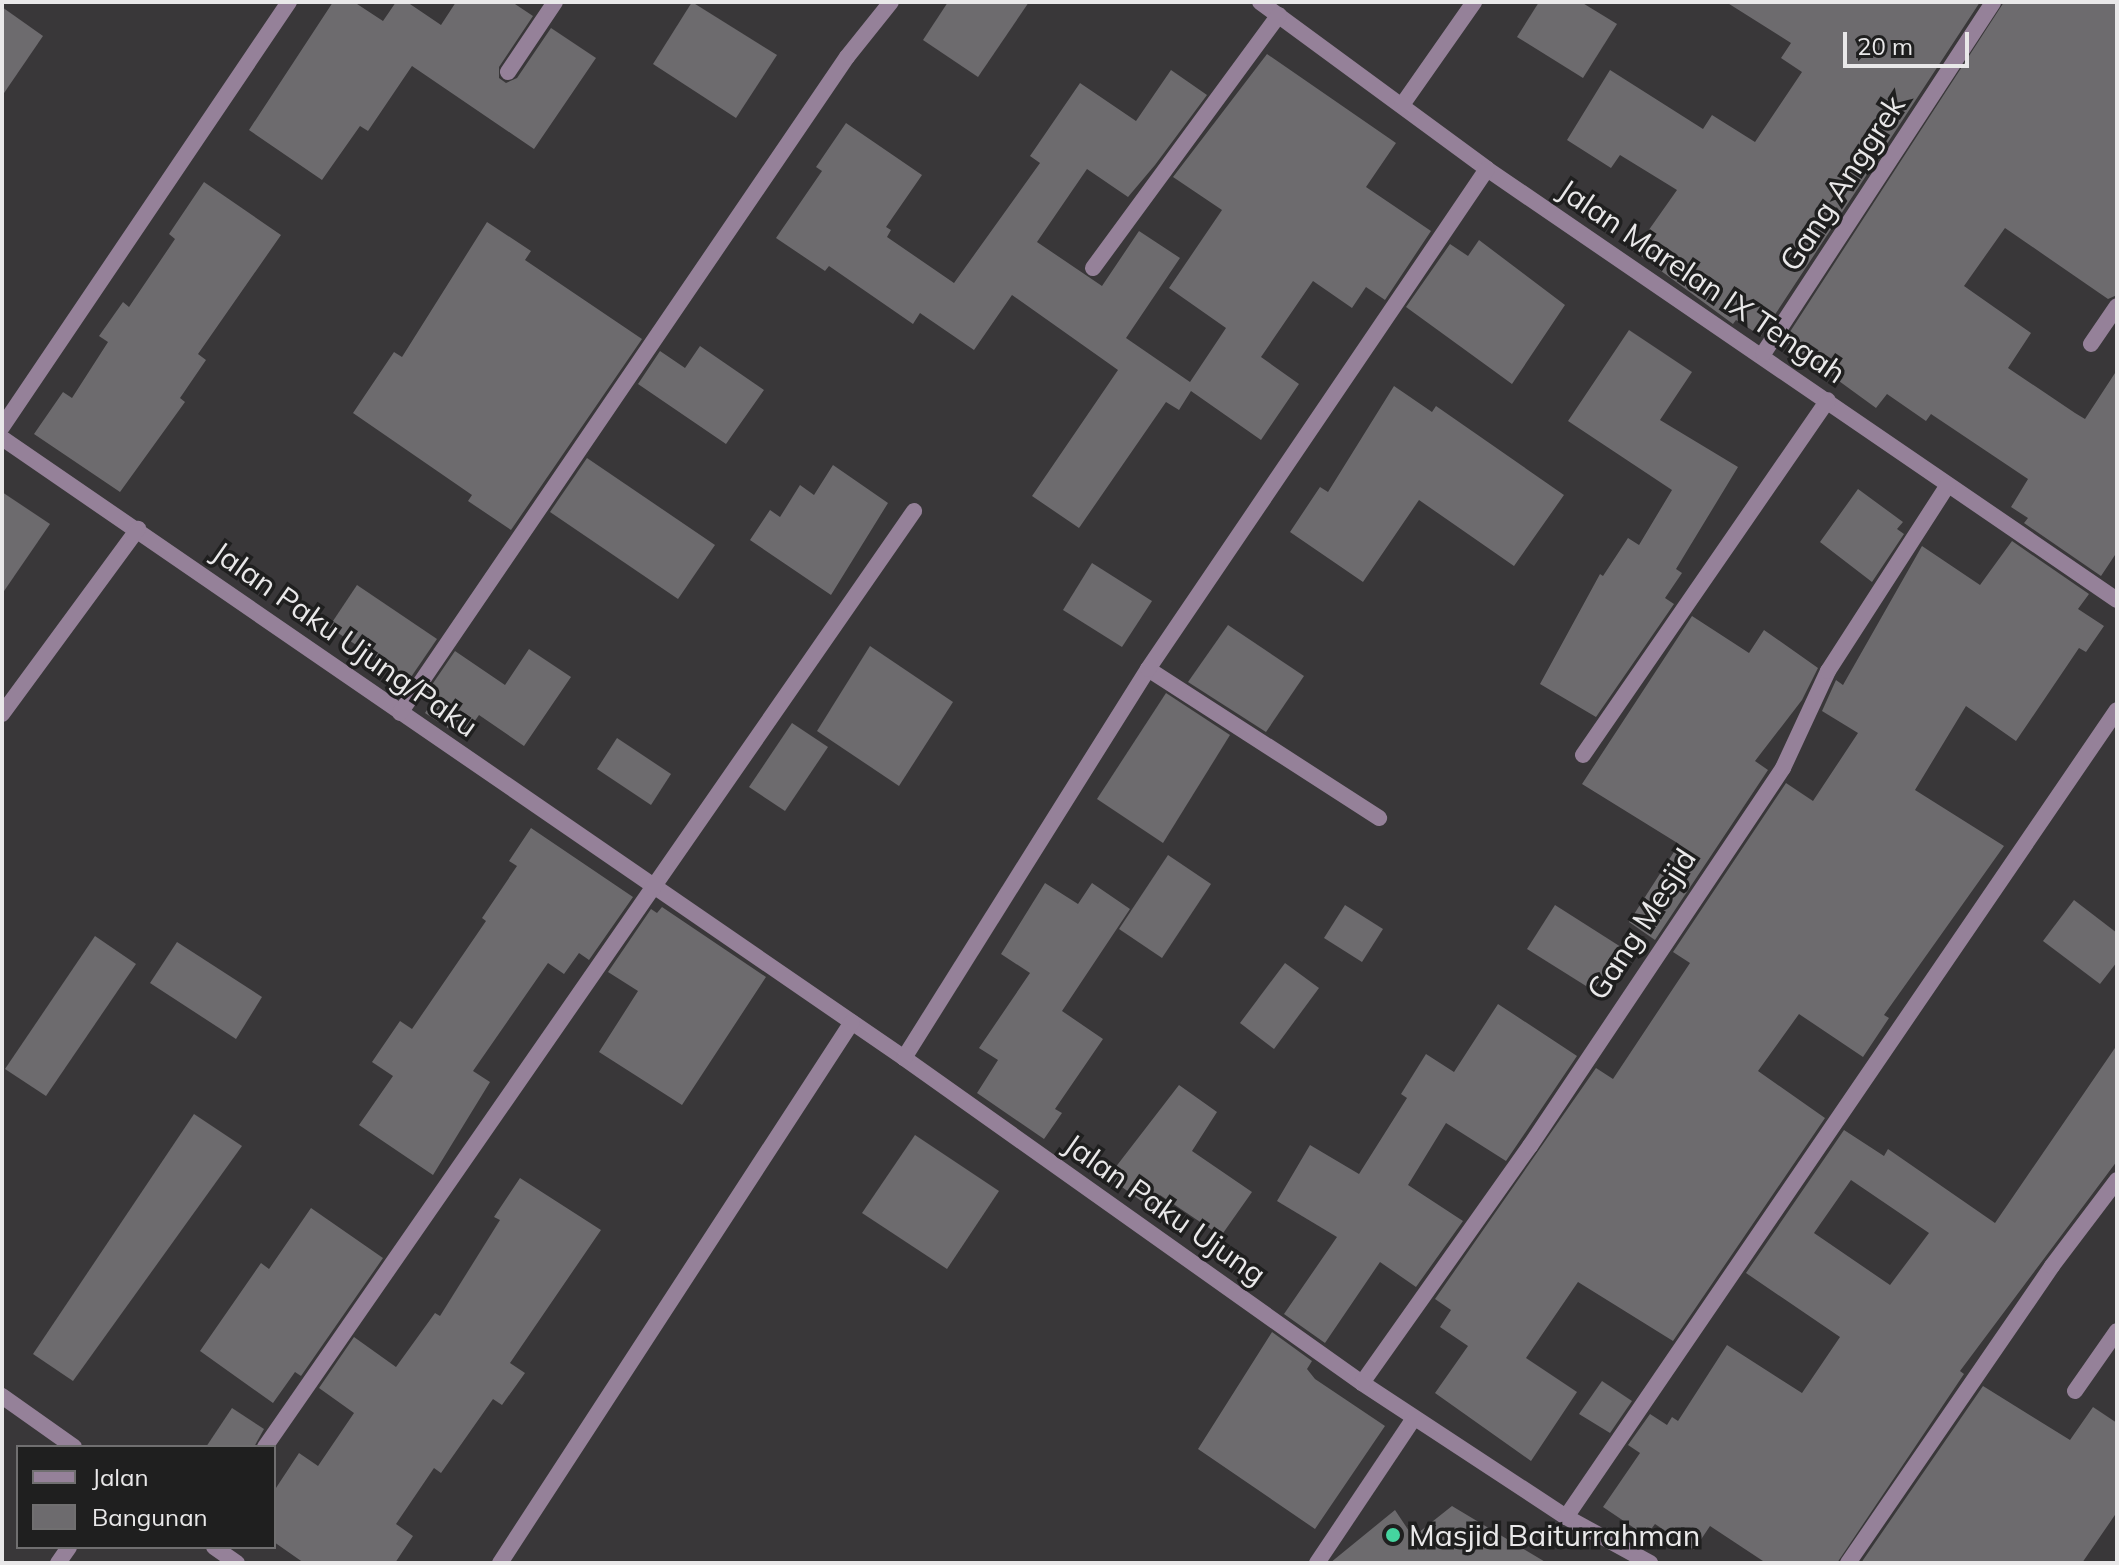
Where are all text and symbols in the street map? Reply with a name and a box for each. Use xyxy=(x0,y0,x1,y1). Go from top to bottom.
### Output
scale bar xyxy=(1847,16,1973,66)
text: 20 m xyxy=(1857,31,1913,61)
street label: Gang Anggrek xyxy=(1772,89,1912,277)
street label: Jalan Marelan IX Tengah xyxy=(1552,171,1852,391)
street label: Jalan Paku Ujung/Paku xyxy=(205,534,485,744)
street label: Gang Mesjid xyxy=(1579,842,1703,1006)
street label: Jalan Paku Ujung xyxy=(1057,1126,1273,1292)
legend xyxy=(16,1445,276,1549)
text: Jalan xyxy=(92,1462,148,1492)
text: Bangunan xyxy=(92,1502,208,1532)
place label: Masjid Baiturrahman xyxy=(1409,1517,1700,1553)
marker: Masjid Baiturrahman xyxy=(1384,1526,1402,1544)

